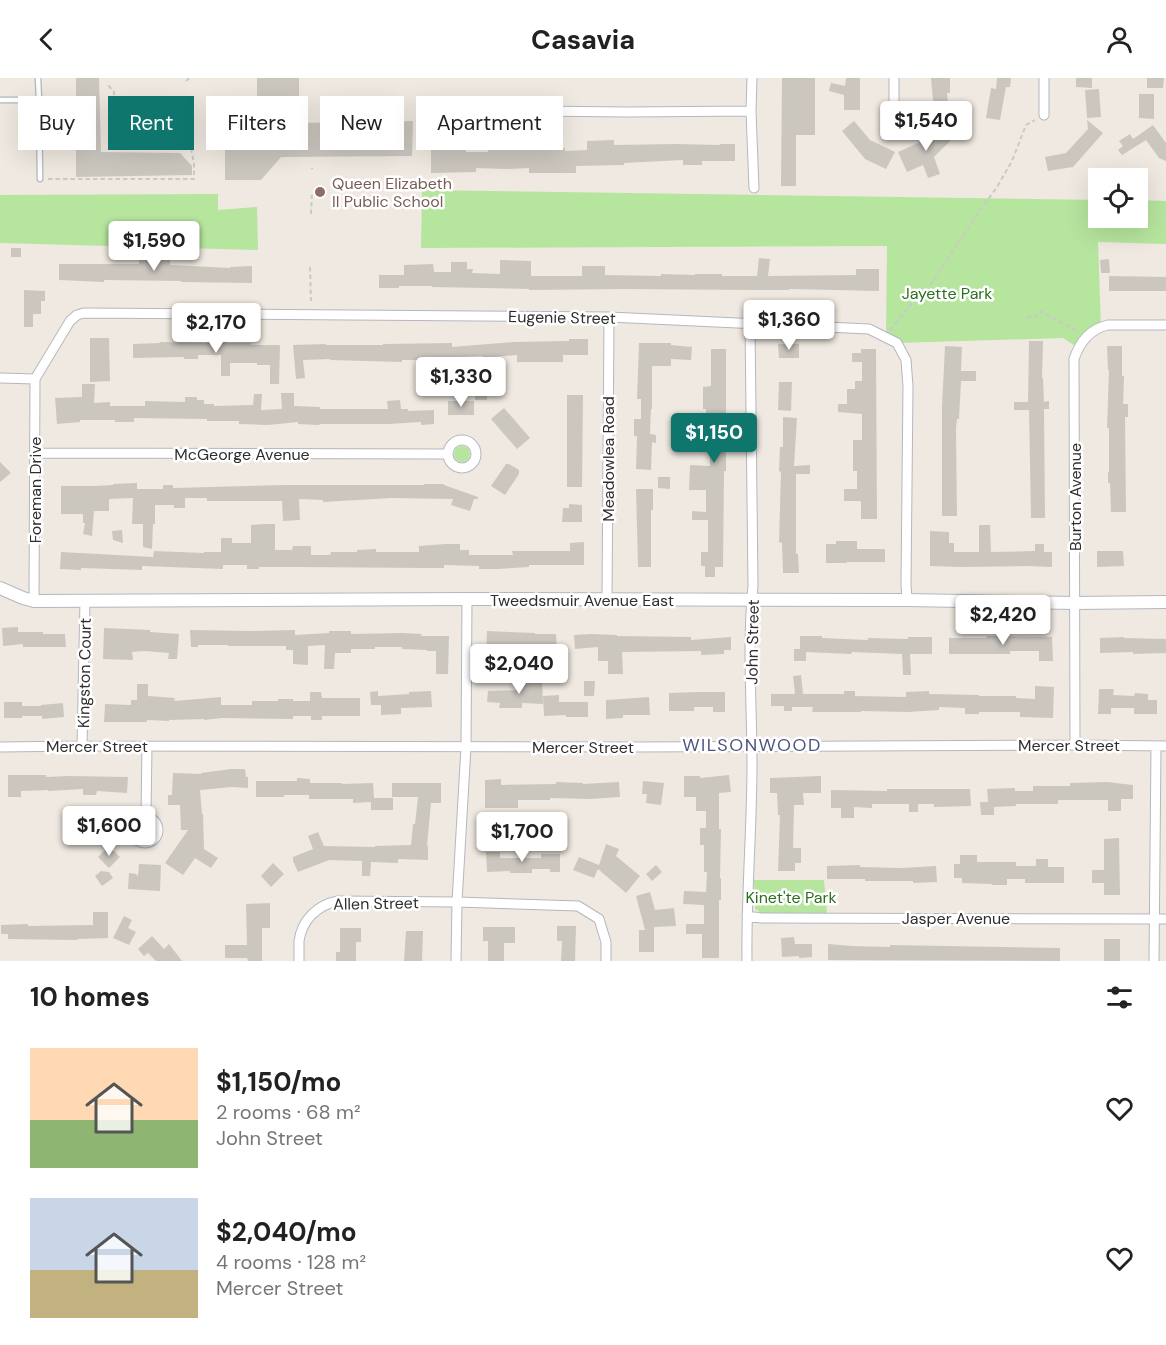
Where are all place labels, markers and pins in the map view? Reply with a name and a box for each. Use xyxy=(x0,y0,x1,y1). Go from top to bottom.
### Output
pin: $1,540 xyxy=(877,101,975,152)
place label: Queen Elizabeth II Public School xyxy=(332,173,452,212)
marker: Queen Elizabeth II Public School xyxy=(313,185,327,199)
pin: $1,590 xyxy=(105,221,203,272)
pin: $1,360 xyxy=(740,300,838,351)
pin: $2,170 xyxy=(167,303,265,354)
pin: $1,330 xyxy=(412,357,510,408)
pin: $1,150 xyxy=(665,413,763,464)
pin: $2,420 xyxy=(954,595,1052,646)
pin: $2,040 xyxy=(470,644,568,695)
pin: $1,600 xyxy=(60,806,158,857)
pin: $1,700 xyxy=(473,812,571,863)

